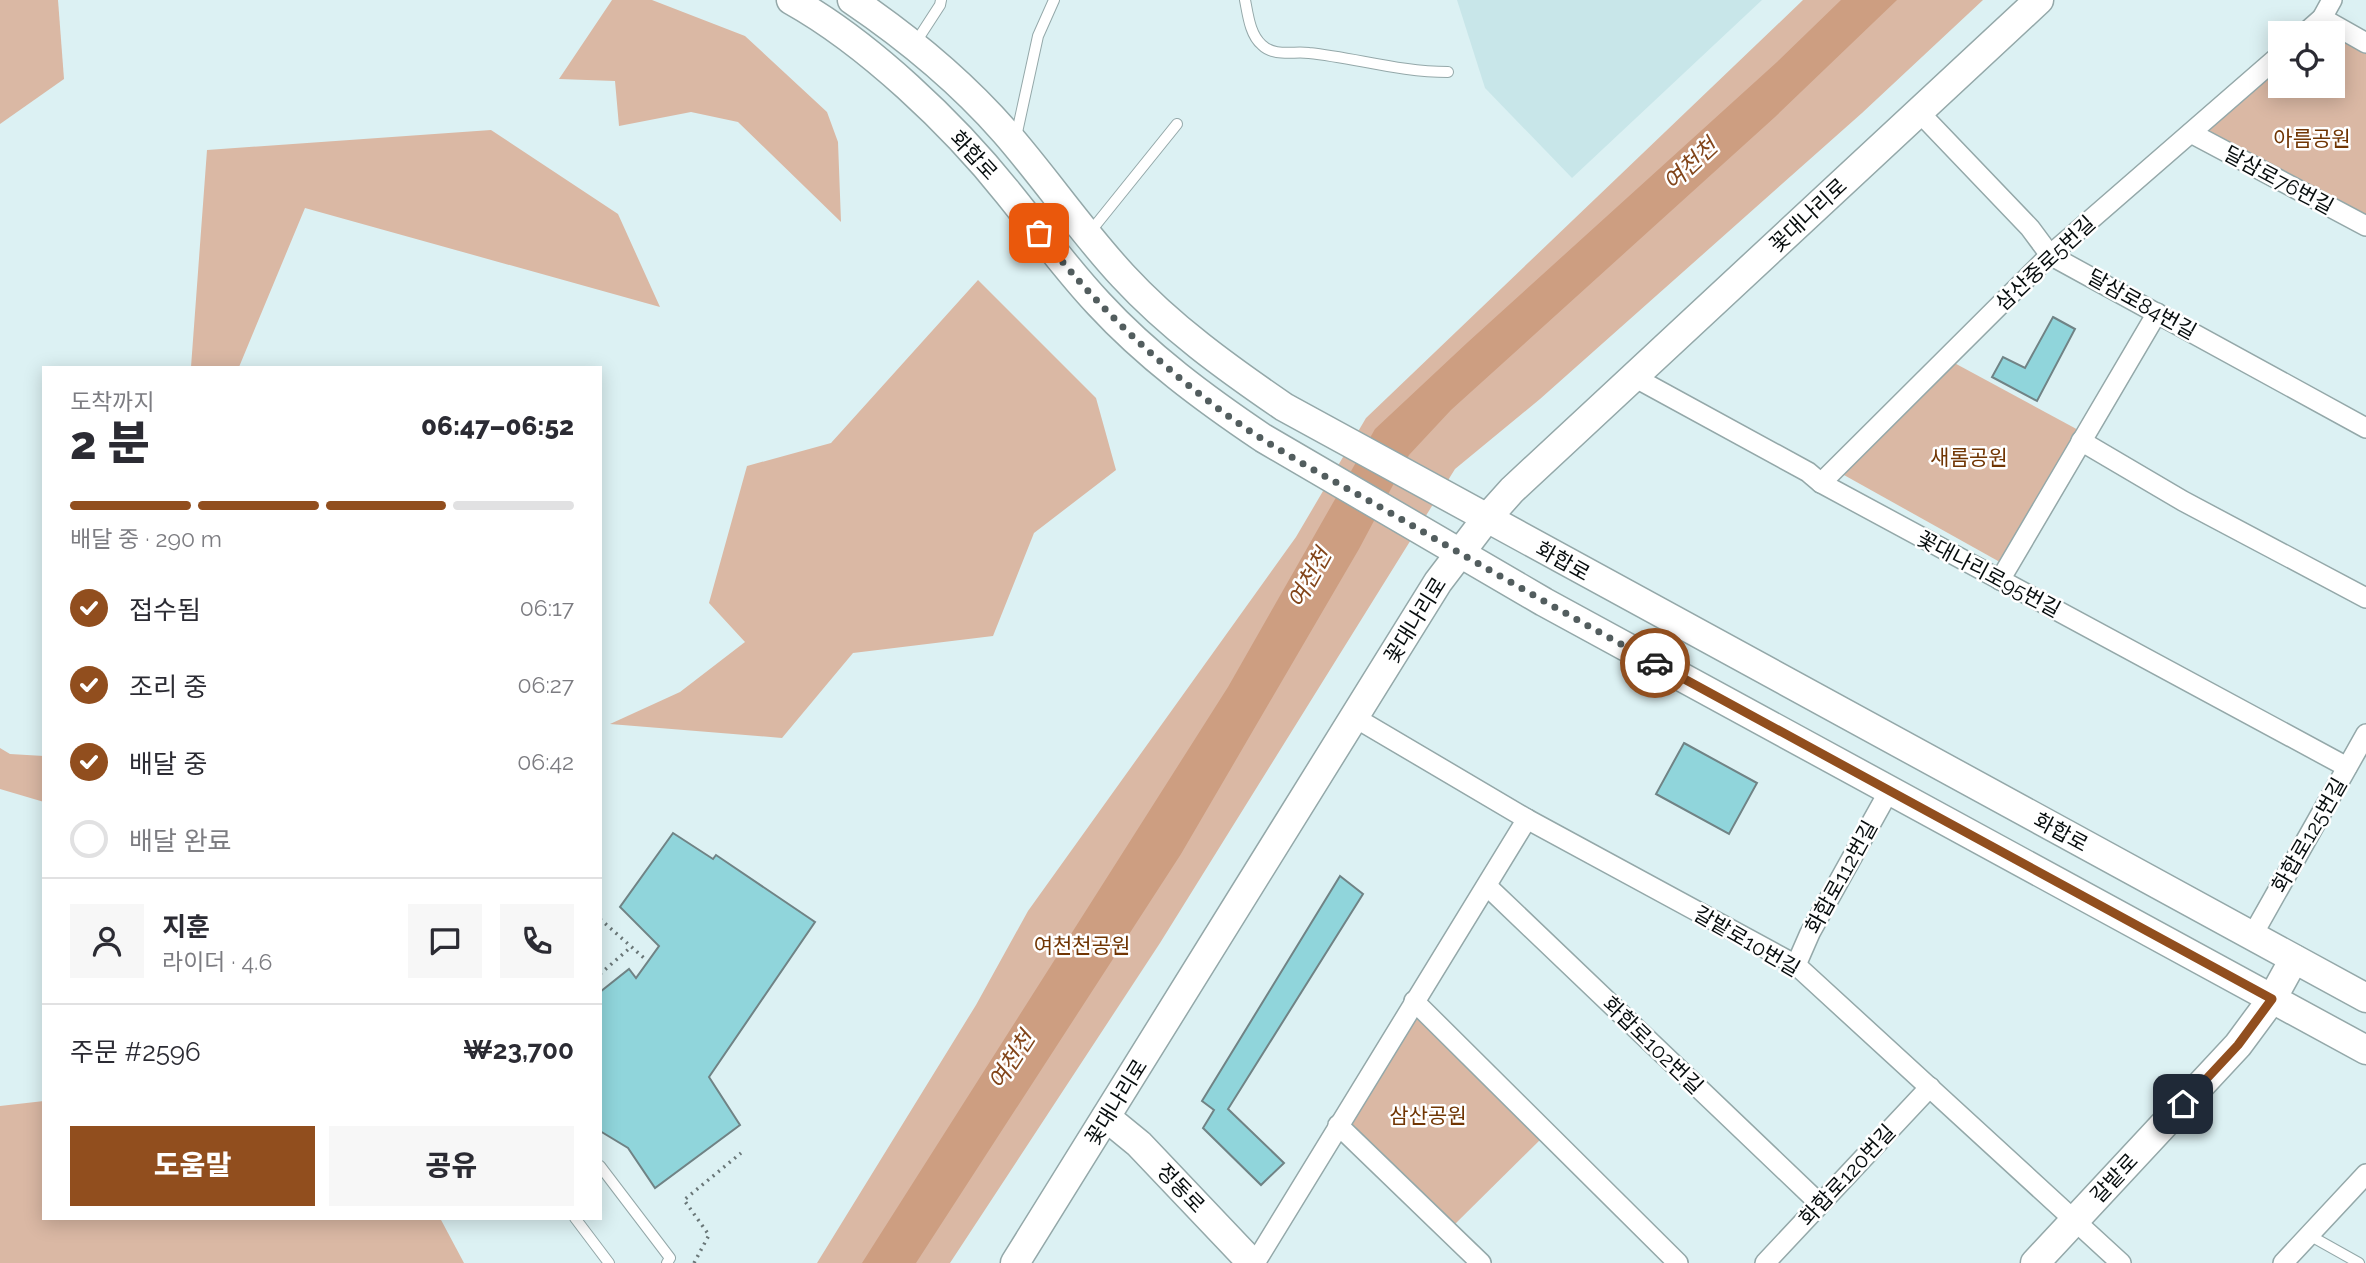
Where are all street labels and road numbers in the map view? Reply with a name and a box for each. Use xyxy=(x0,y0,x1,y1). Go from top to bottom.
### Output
street label: 화합로 xyxy=(945,125,1003,185)
street label: 달삼로76번길 xyxy=(2220,141,2338,219)
street label: 꽃대나리로 xyxy=(1764,173,1852,257)
street label: 삼산중로5번길 xyxy=(1990,210,2100,316)
street label: 달삼로84번길 xyxy=(2083,264,2201,344)
street label: 꽃대나리로95번길 xyxy=(1913,526,2065,622)
street label: 화합로 xyxy=(1532,536,1594,586)
street label: 꽃대나리로 xyxy=(1379,572,1451,668)
street label: 화합로125번길 xyxy=(2266,773,2352,897)
street label: 화합로 xyxy=(2030,807,2092,857)
street label: 화합로112번길 xyxy=(1800,816,1882,938)
street label: 갈밭로10번길 xyxy=(1689,901,1805,981)
street label: 화합로102번길 xyxy=(1598,991,1708,1099)
street label: 꽃대나리로 xyxy=(1080,1054,1152,1150)
street label: 화합로120번길 xyxy=(1794,1119,1900,1231)
street label: 갈밭로 xyxy=(2085,1148,2143,1208)
street label: 정동로 xyxy=(1152,1158,1210,1218)

